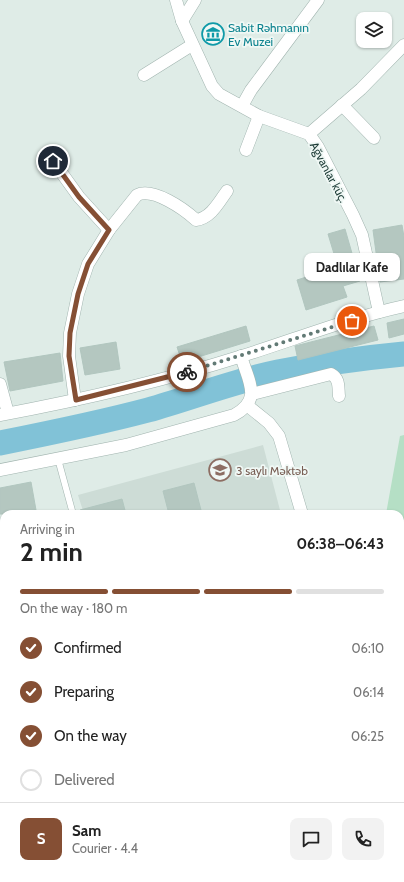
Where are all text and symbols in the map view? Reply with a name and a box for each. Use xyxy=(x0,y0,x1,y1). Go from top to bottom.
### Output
map controls xyxy=(356,12,392,48)
button: layers xyxy=(356,12,392,48)
place label: Sabit Rəhmanın Ev Muzei xyxy=(228,20,309,49)
museum icon: Sabit Rəhmanın Ev Muzei xyxy=(200,21,226,47)
street label: Ağvanlar küç. xyxy=(307,139,351,205)
pin xyxy=(36,144,70,178)
icon: home xyxy=(42,150,64,172)
callout: Dadlılar Kafe xyxy=(304,253,400,281)
text: Dadlılar Kafe xyxy=(316,259,388,275)
pin xyxy=(335,304,369,338)
icon: bag xyxy=(341,310,363,332)
courier xyxy=(167,352,207,392)
icon: bike xyxy=(176,361,198,383)
school or university icon: 3 saylı Məktəb xyxy=(207,457,233,483)
place label: 3 saylı Məktəb xyxy=(236,463,308,478)
text: Arriving in xyxy=(20,521,75,537)
text: 06:38–06:43 xyxy=(296,535,384,553)
text: 2 min xyxy=(20,536,83,568)
text: On the way · 180 m xyxy=(20,600,128,616)
icon: check xyxy=(20,637,42,659)
text: Confirmed xyxy=(54,639,122,657)
text: 06:10 xyxy=(352,640,384,656)
icon: check xyxy=(20,681,42,703)
text: Preparing xyxy=(54,683,114,701)
text: 06:14 xyxy=(353,684,384,700)
icon: check xyxy=(20,725,42,747)
text: On the way xyxy=(54,727,127,745)
text: 06:25 xyxy=(351,728,384,744)
text: Delivered xyxy=(54,771,115,789)
button: chat xyxy=(290,818,332,860)
button: phone xyxy=(342,818,384,860)
text: Sam xyxy=(72,822,101,840)
text: S xyxy=(37,830,45,848)
text: Courier · 4.4 xyxy=(72,840,138,856)

